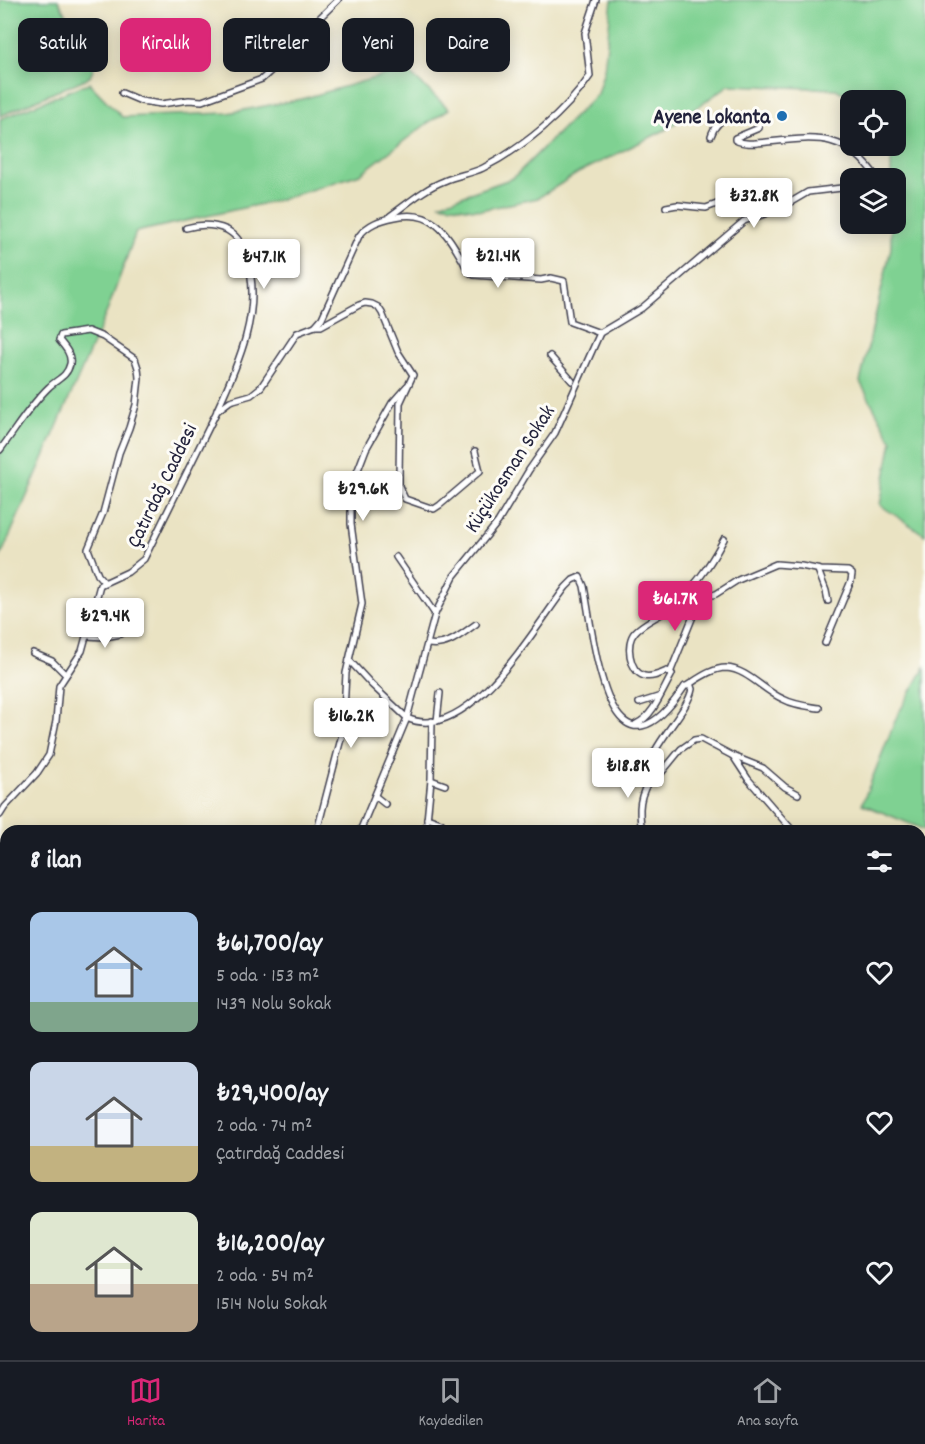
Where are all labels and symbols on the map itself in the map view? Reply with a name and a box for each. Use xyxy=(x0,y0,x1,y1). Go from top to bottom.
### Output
place label: Ayene Lokanta xyxy=(653,104,771,134)
marker: Ayene Lokanta xyxy=(775,109,789,123)
pin: ₺32.8K xyxy=(705,178,803,229)
pin: ₺21.4K xyxy=(449,238,547,289)
pin: ₺47.1K xyxy=(215,239,313,290)
street label: Küçükosman Sokak xyxy=(459,400,564,540)
street label: Çatırdağ Caddesi xyxy=(121,419,207,553)
pin: ₺29.6K xyxy=(314,471,412,522)
pin: ₺61.7K xyxy=(626,581,724,632)
pin: ₺29.4K xyxy=(56,598,154,649)
pin: ₺16.2K xyxy=(302,698,400,749)
pin: ₺18.8K xyxy=(579,748,677,799)

